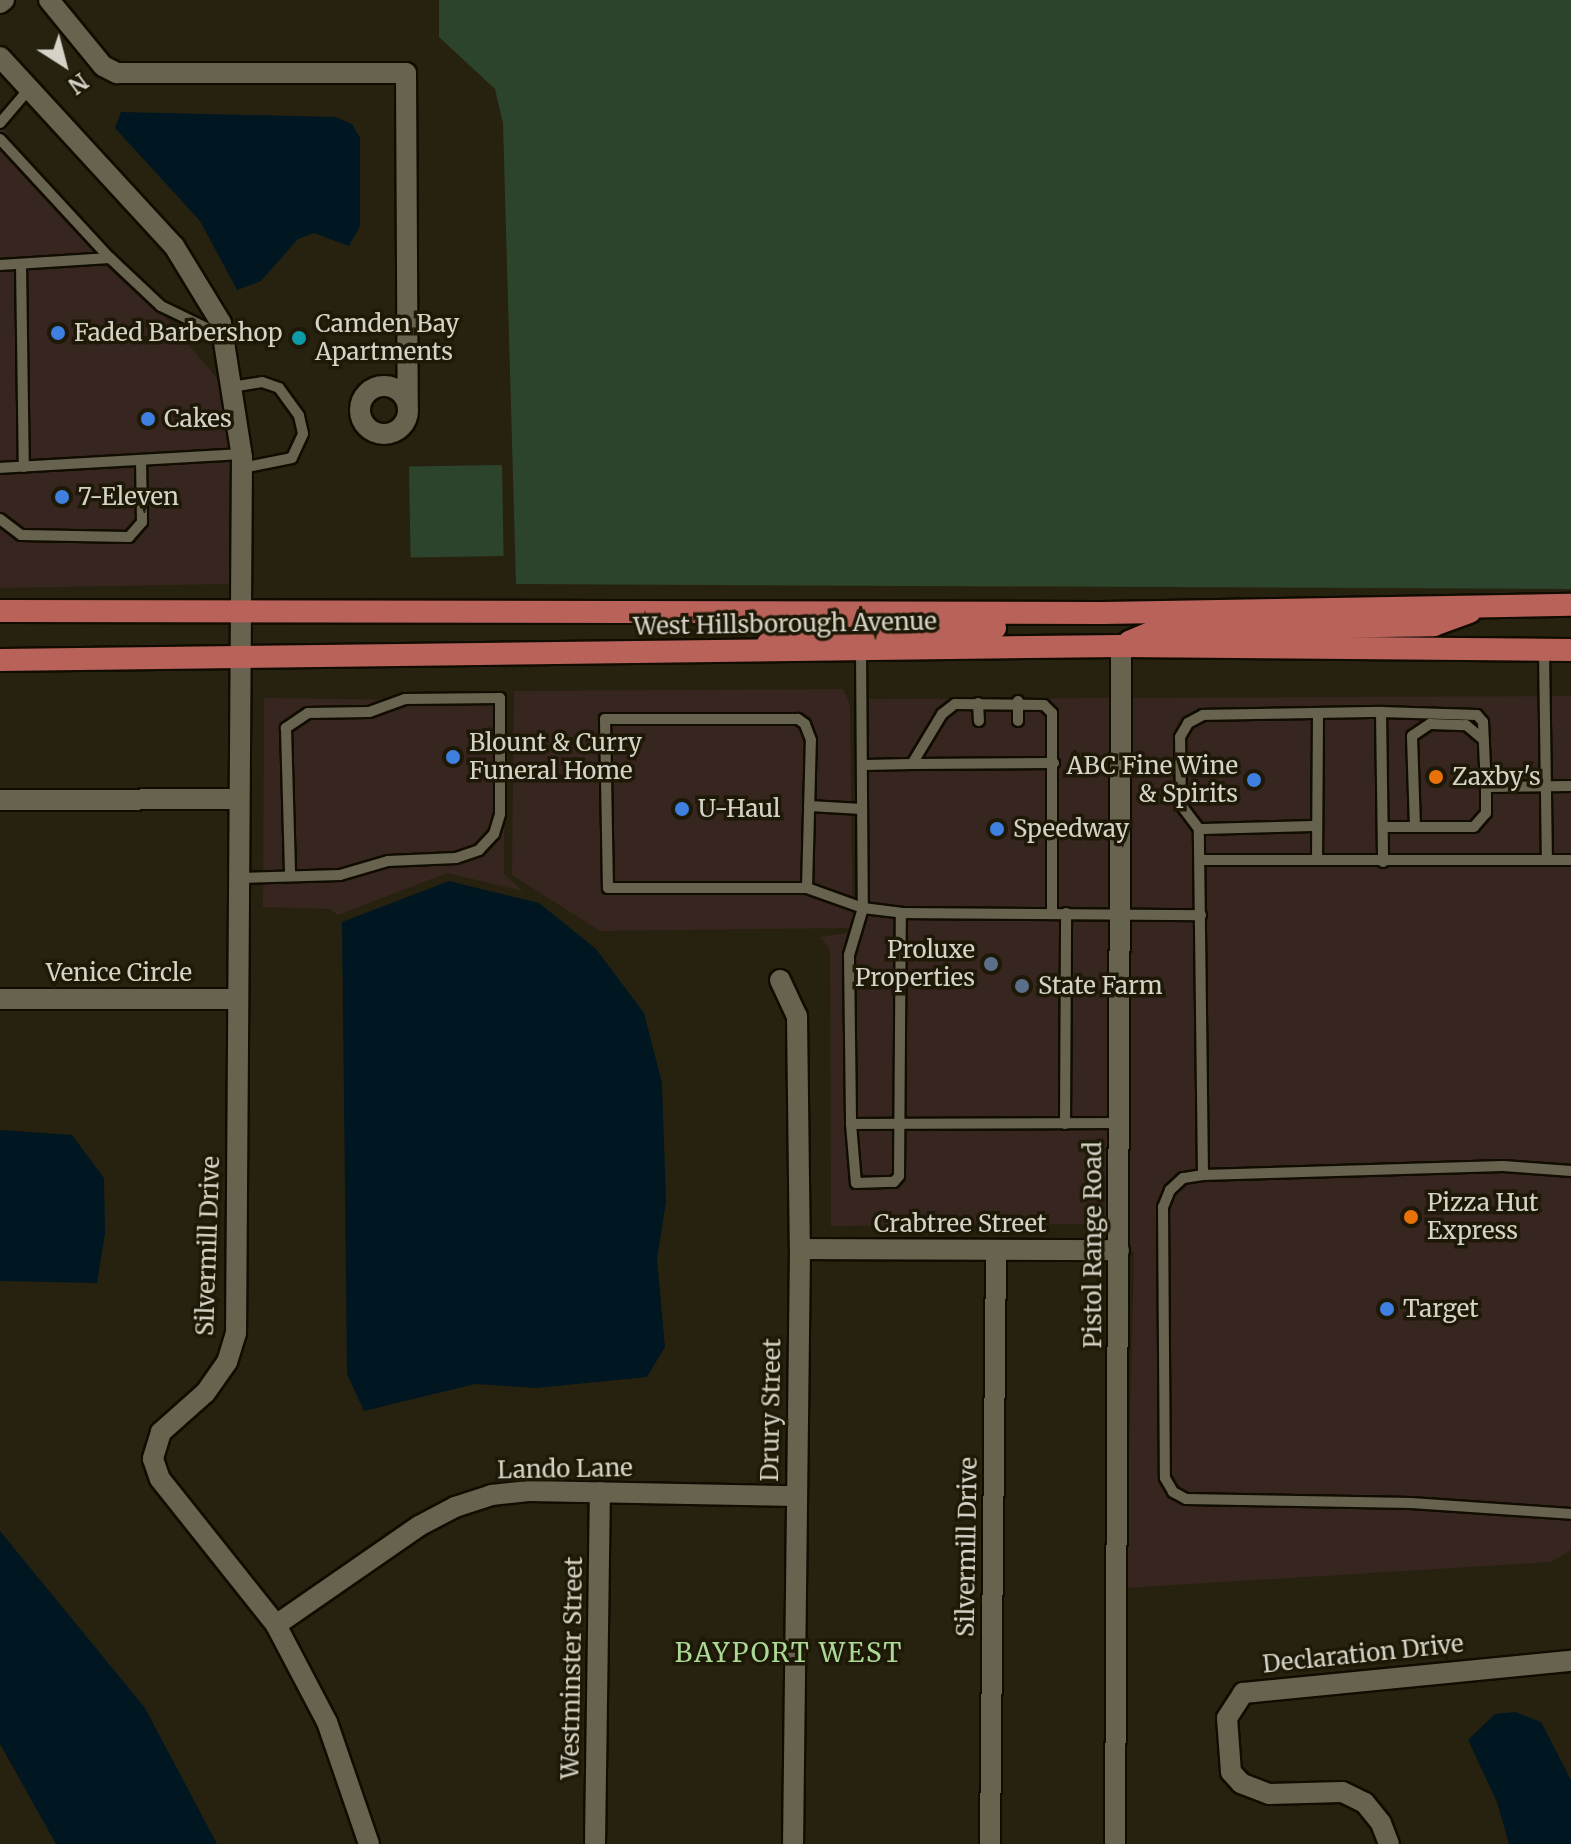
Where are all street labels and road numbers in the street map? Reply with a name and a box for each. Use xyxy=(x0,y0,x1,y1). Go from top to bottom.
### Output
street label: West Hillsborough Avenue xyxy=(633,607,937,641)
street label: Venice Circle xyxy=(46,959,192,987)
street label: Pistol Range Road xyxy=(1079,1142,1107,1348)
street label: Silvermill Drive xyxy=(190,1156,226,1336)
street label: Crabtree Street xyxy=(874,1210,1046,1238)
street label: Drury Street xyxy=(755,1338,787,1482)
street label: Lando Lane xyxy=(497,1453,633,1485)
street label: Silvermill Drive xyxy=(951,1457,983,1637)
street label: Westminster Street xyxy=(556,1556,588,1780)
street label: Declaration Drive xyxy=(1261,1629,1465,1679)

